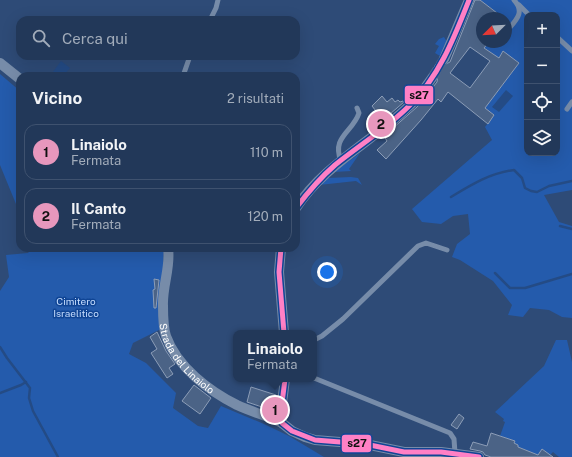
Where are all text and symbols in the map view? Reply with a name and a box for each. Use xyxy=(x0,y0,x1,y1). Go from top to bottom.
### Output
north arrow xyxy=(476,12,512,48)
map controls xyxy=(524,12,560,156)
button: + xyxy=(524,12,560,48)
search box xyxy=(16,16,300,60)
icon: search xyxy=(30,27,52,49)
text: Cerca qui xyxy=(62,30,128,47)
button: − xyxy=(524,48,560,84)
button: locate xyxy=(524,84,560,120)
line badge: s27 xyxy=(404,85,434,105)
text: Vicino xyxy=(32,88,82,108)
text: s27 xyxy=(409,89,429,101)
text: 2 risultati xyxy=(227,91,284,106)
pin: 2 xyxy=(368,109,394,139)
button: layers xyxy=(524,120,560,156)
text: Linaiolo xyxy=(71,136,127,153)
text: 1 xyxy=(43,145,49,160)
text: 110 m xyxy=(250,145,283,160)
text: Fermata xyxy=(71,153,121,168)
text: Il Canto xyxy=(71,200,126,217)
text: 2 xyxy=(42,209,50,224)
text: 120 m xyxy=(248,209,283,224)
text: Fermata xyxy=(71,217,121,232)
your location xyxy=(317,262,337,282)
park label: Cimitero Israelitico xyxy=(53,295,99,319)
street label: Strada del Linaiolo xyxy=(158,322,217,396)
popup xyxy=(233,330,317,382)
text: Linaiolo xyxy=(247,340,303,357)
text: Fermata xyxy=(247,357,297,372)
pin: 1 xyxy=(262,395,288,425)
line badge: s27 xyxy=(341,434,372,453)
text: s27 xyxy=(347,437,367,449)

